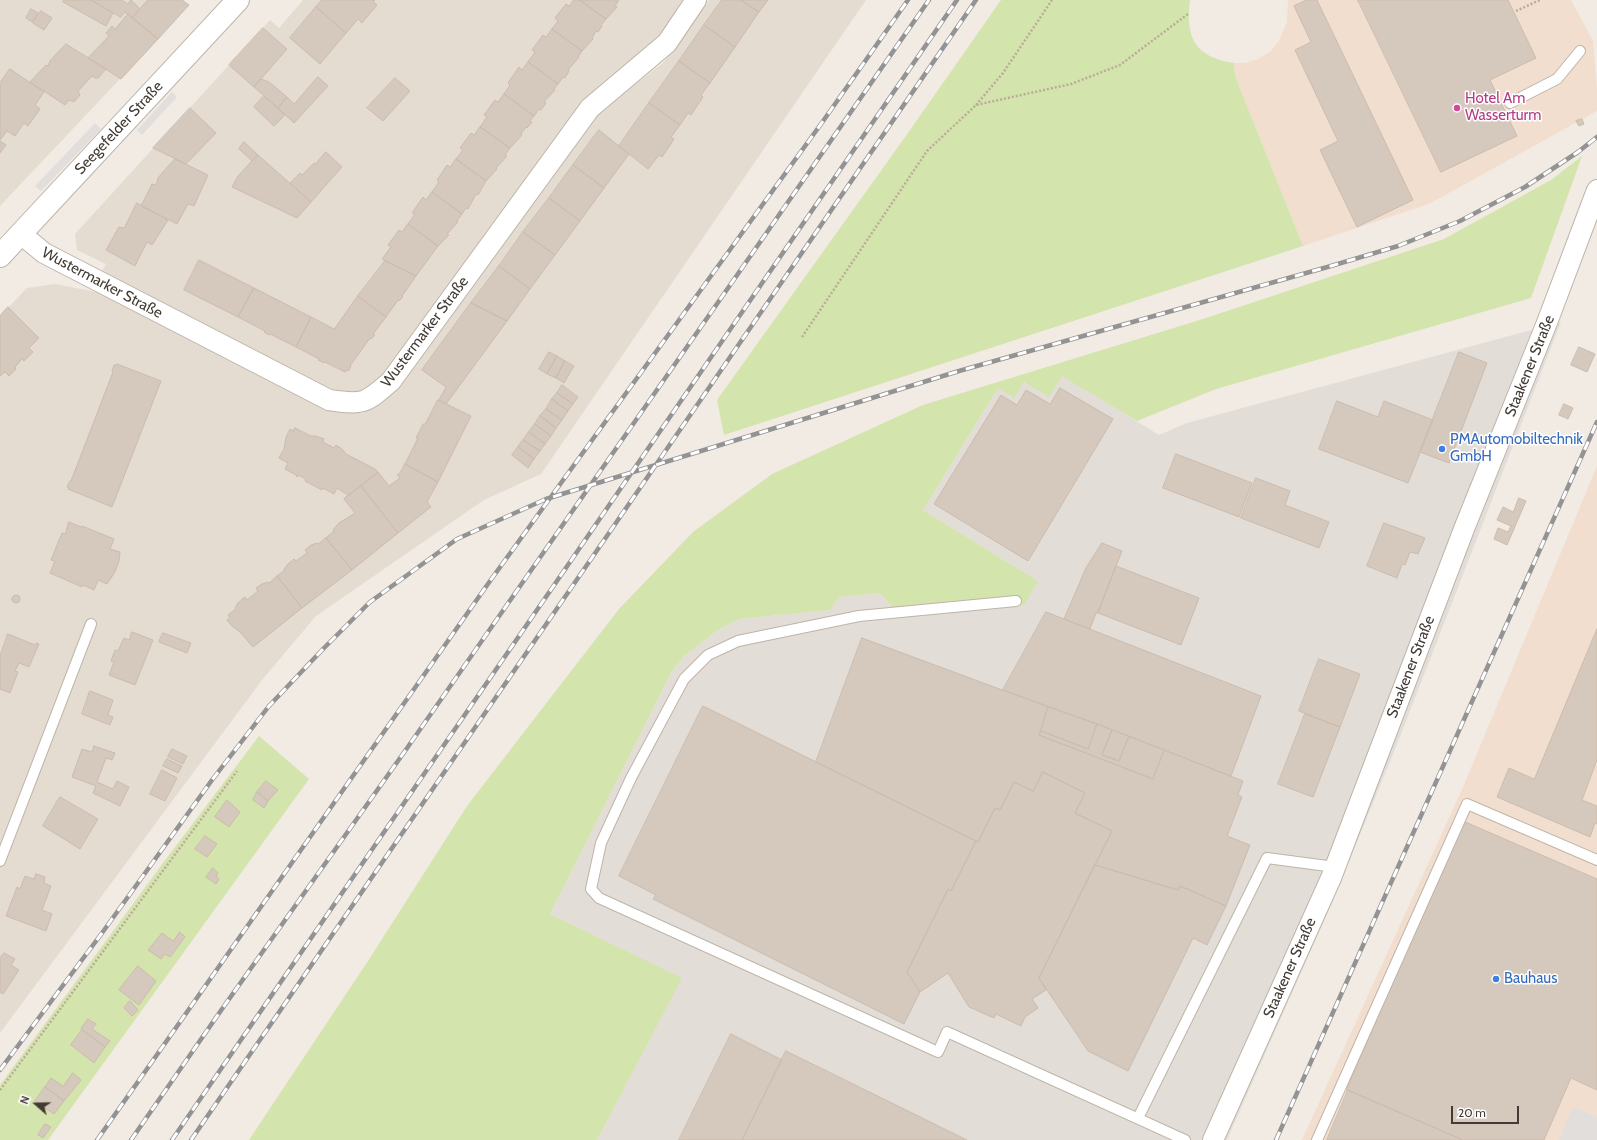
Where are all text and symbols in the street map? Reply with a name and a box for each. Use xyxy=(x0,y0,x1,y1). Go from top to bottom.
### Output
street label: Seegefelder Straße xyxy=(71,78,167,178)
place label: Hotel Am Wasserturm xyxy=(1465,90,1541,125)
marker: Hotel Am Wasserturm xyxy=(1452,103,1462,113)
street label: Wustermarker Straße xyxy=(39,244,165,322)
street label: Wustermarker Straße xyxy=(377,273,473,391)
street label: Staakener Straße xyxy=(1501,313,1559,419)
place label: PMAutomobiltechnik GmbH xyxy=(1450,431,1583,466)
marker: PMAutomobiltechnik GmbH xyxy=(1437,444,1447,454)
street label: Staakener Straße xyxy=(1383,613,1439,721)
street label: Staakener Straße xyxy=(1260,915,1320,1021)
place label: Bauhaus xyxy=(1504,970,1557,988)
marker: Bauhaus xyxy=(1491,974,1501,984)
north arrow xyxy=(16,1084,56,1124)
text: N xyxy=(17,1094,33,1106)
scale bar xyxy=(1453,1098,1521,1124)
text: 20 m xyxy=(1458,1105,1486,1120)

